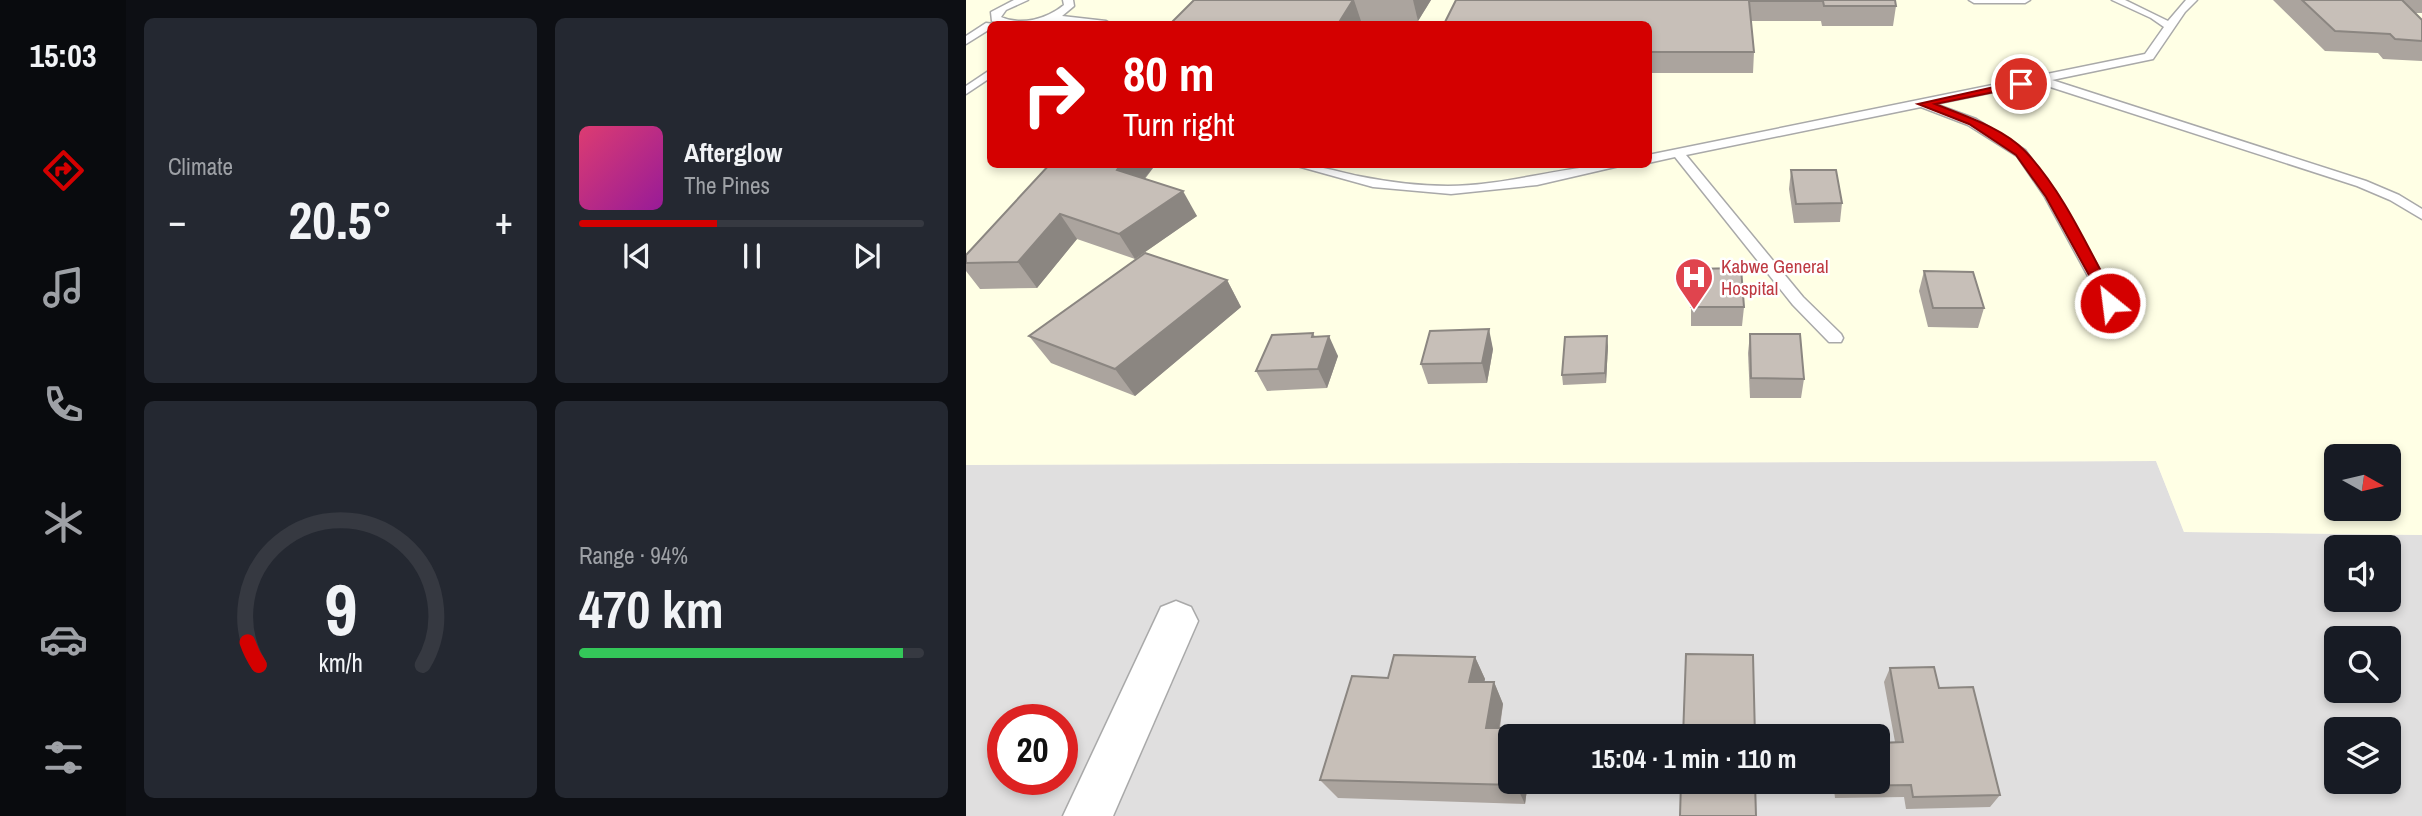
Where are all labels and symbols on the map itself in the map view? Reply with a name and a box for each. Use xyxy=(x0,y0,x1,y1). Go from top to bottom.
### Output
pin xyxy=(1991,54,2051,114)
place label: Kabwe General Hospital xyxy=(1721,253,1828,301)
hospital icon: Kabwe General Hospital xyxy=(1673,256,1715,311)
position arrow xyxy=(2073,266,2147,340)
north arrow xyxy=(2324,444,2401,522)
speed limit sign: 20 xyxy=(987,704,1078,795)

